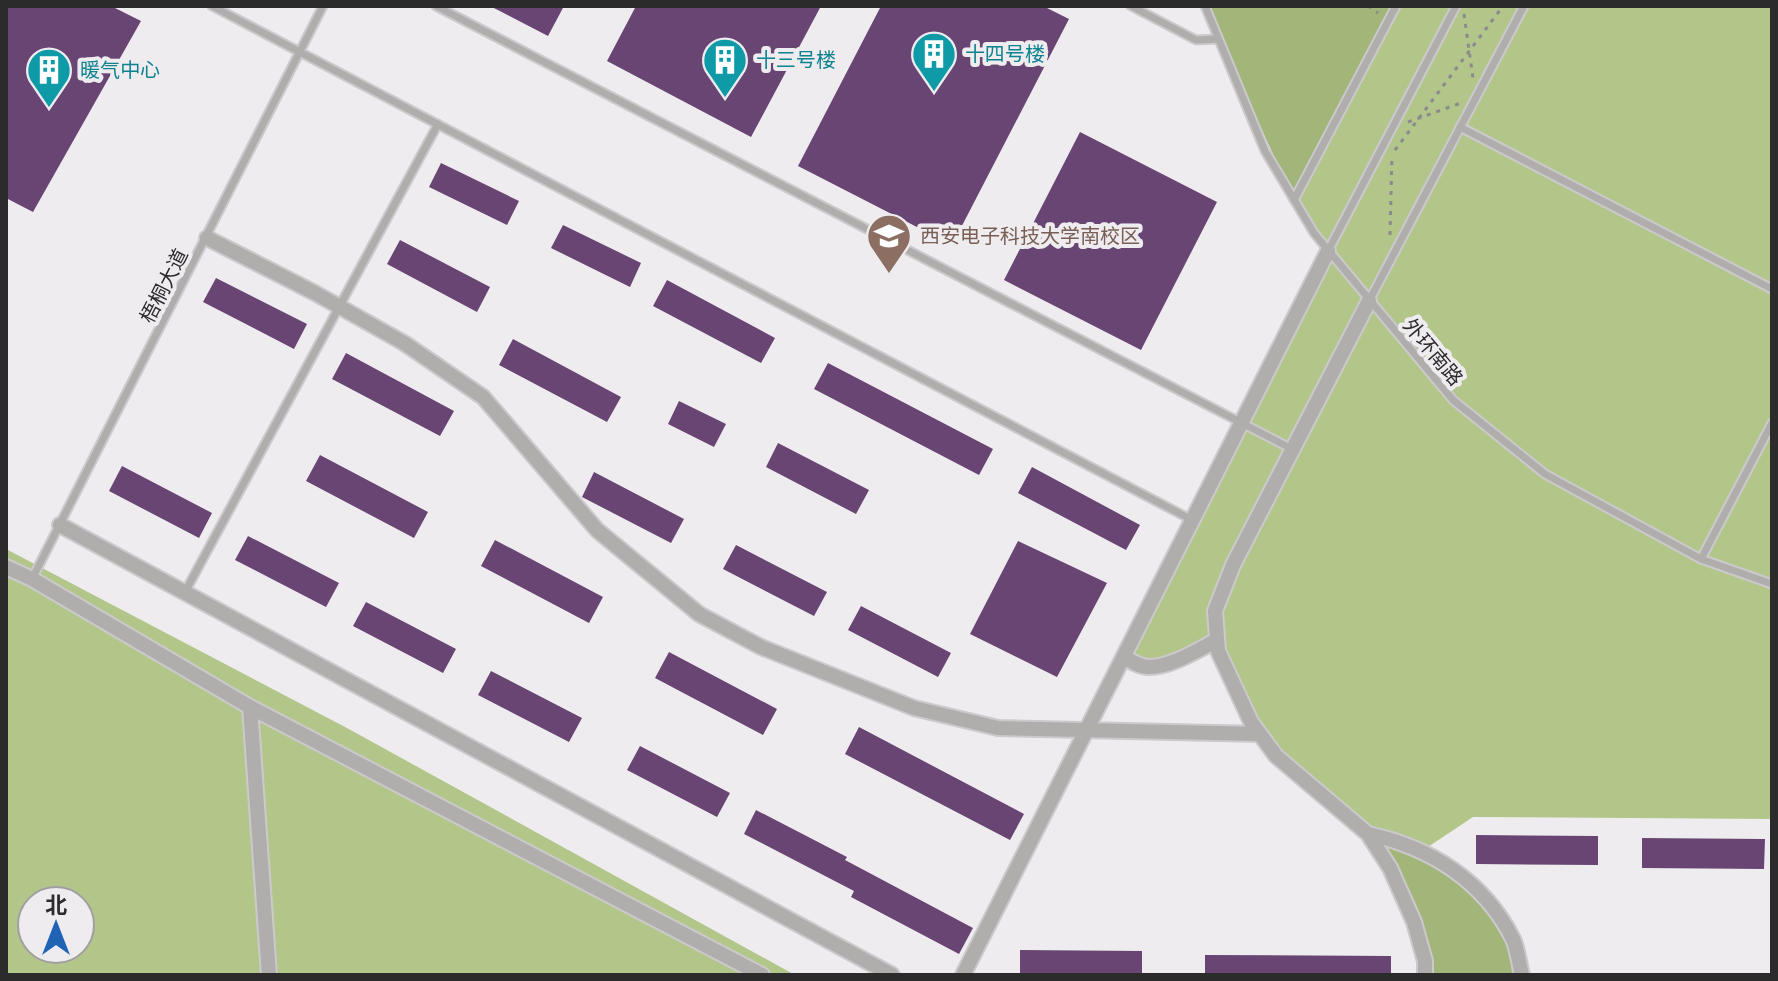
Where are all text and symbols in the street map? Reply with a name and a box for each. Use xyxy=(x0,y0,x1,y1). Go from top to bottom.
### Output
building icon: 十四号楼 xyxy=(910,30,958,93)
building icon: 十三号楼 xyxy=(701,36,749,99)
place label: 十四号楼 xyxy=(965,42,1045,66)
building icon: 暖气中心 xyxy=(25,46,73,109)
place label: 十三号楼 xyxy=(756,48,836,72)
place label: 暖气中心 xyxy=(80,58,160,82)
school or university icon: 西安电子科技大学南校区 xyxy=(865,212,913,275)
place label: 西安电子科技大学南校区 xyxy=(920,224,1140,248)
street label: 梧桐大道 xyxy=(135,245,193,327)
street label: 外环南路 xyxy=(1398,314,1468,390)
north arrow xyxy=(16,885,96,965)
text: 北 xyxy=(45,892,67,918)

